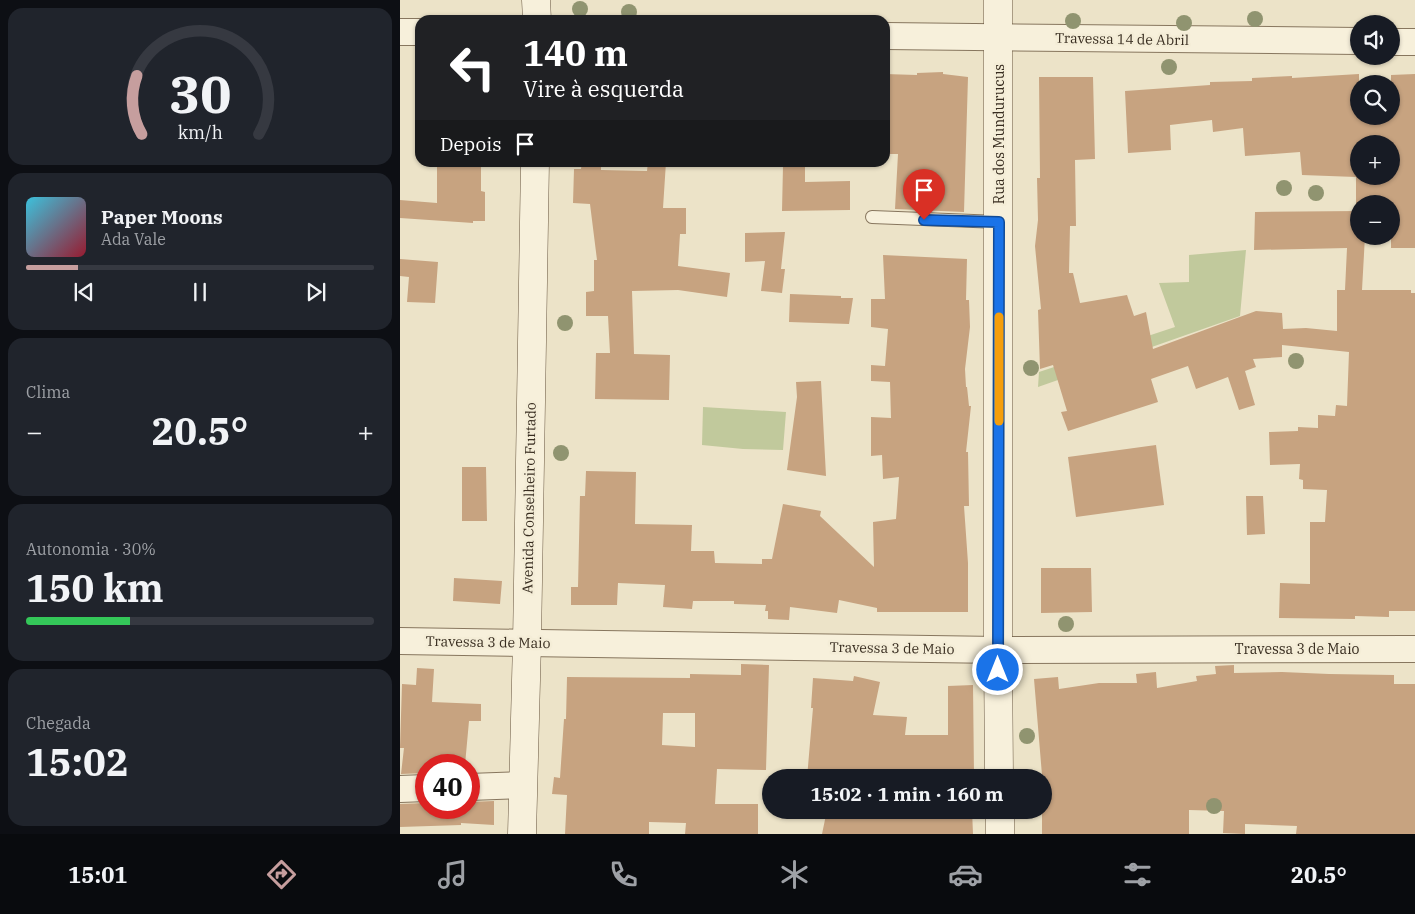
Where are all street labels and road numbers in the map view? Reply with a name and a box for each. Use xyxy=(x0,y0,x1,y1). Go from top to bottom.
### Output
street label: Travessa 14 de Abril xyxy=(1055,29,1189,49)
street label: Rua dos Mundurucus xyxy=(990,64,1008,204)
street label: Avenida Conselheiro Furtado xyxy=(518,402,540,594)
street label: Travessa 3 de Maio xyxy=(425,632,551,652)
street label: Travessa 3 de Maio xyxy=(829,638,955,658)
street label: Travessa 3 de Maio xyxy=(1235,640,1360,658)

